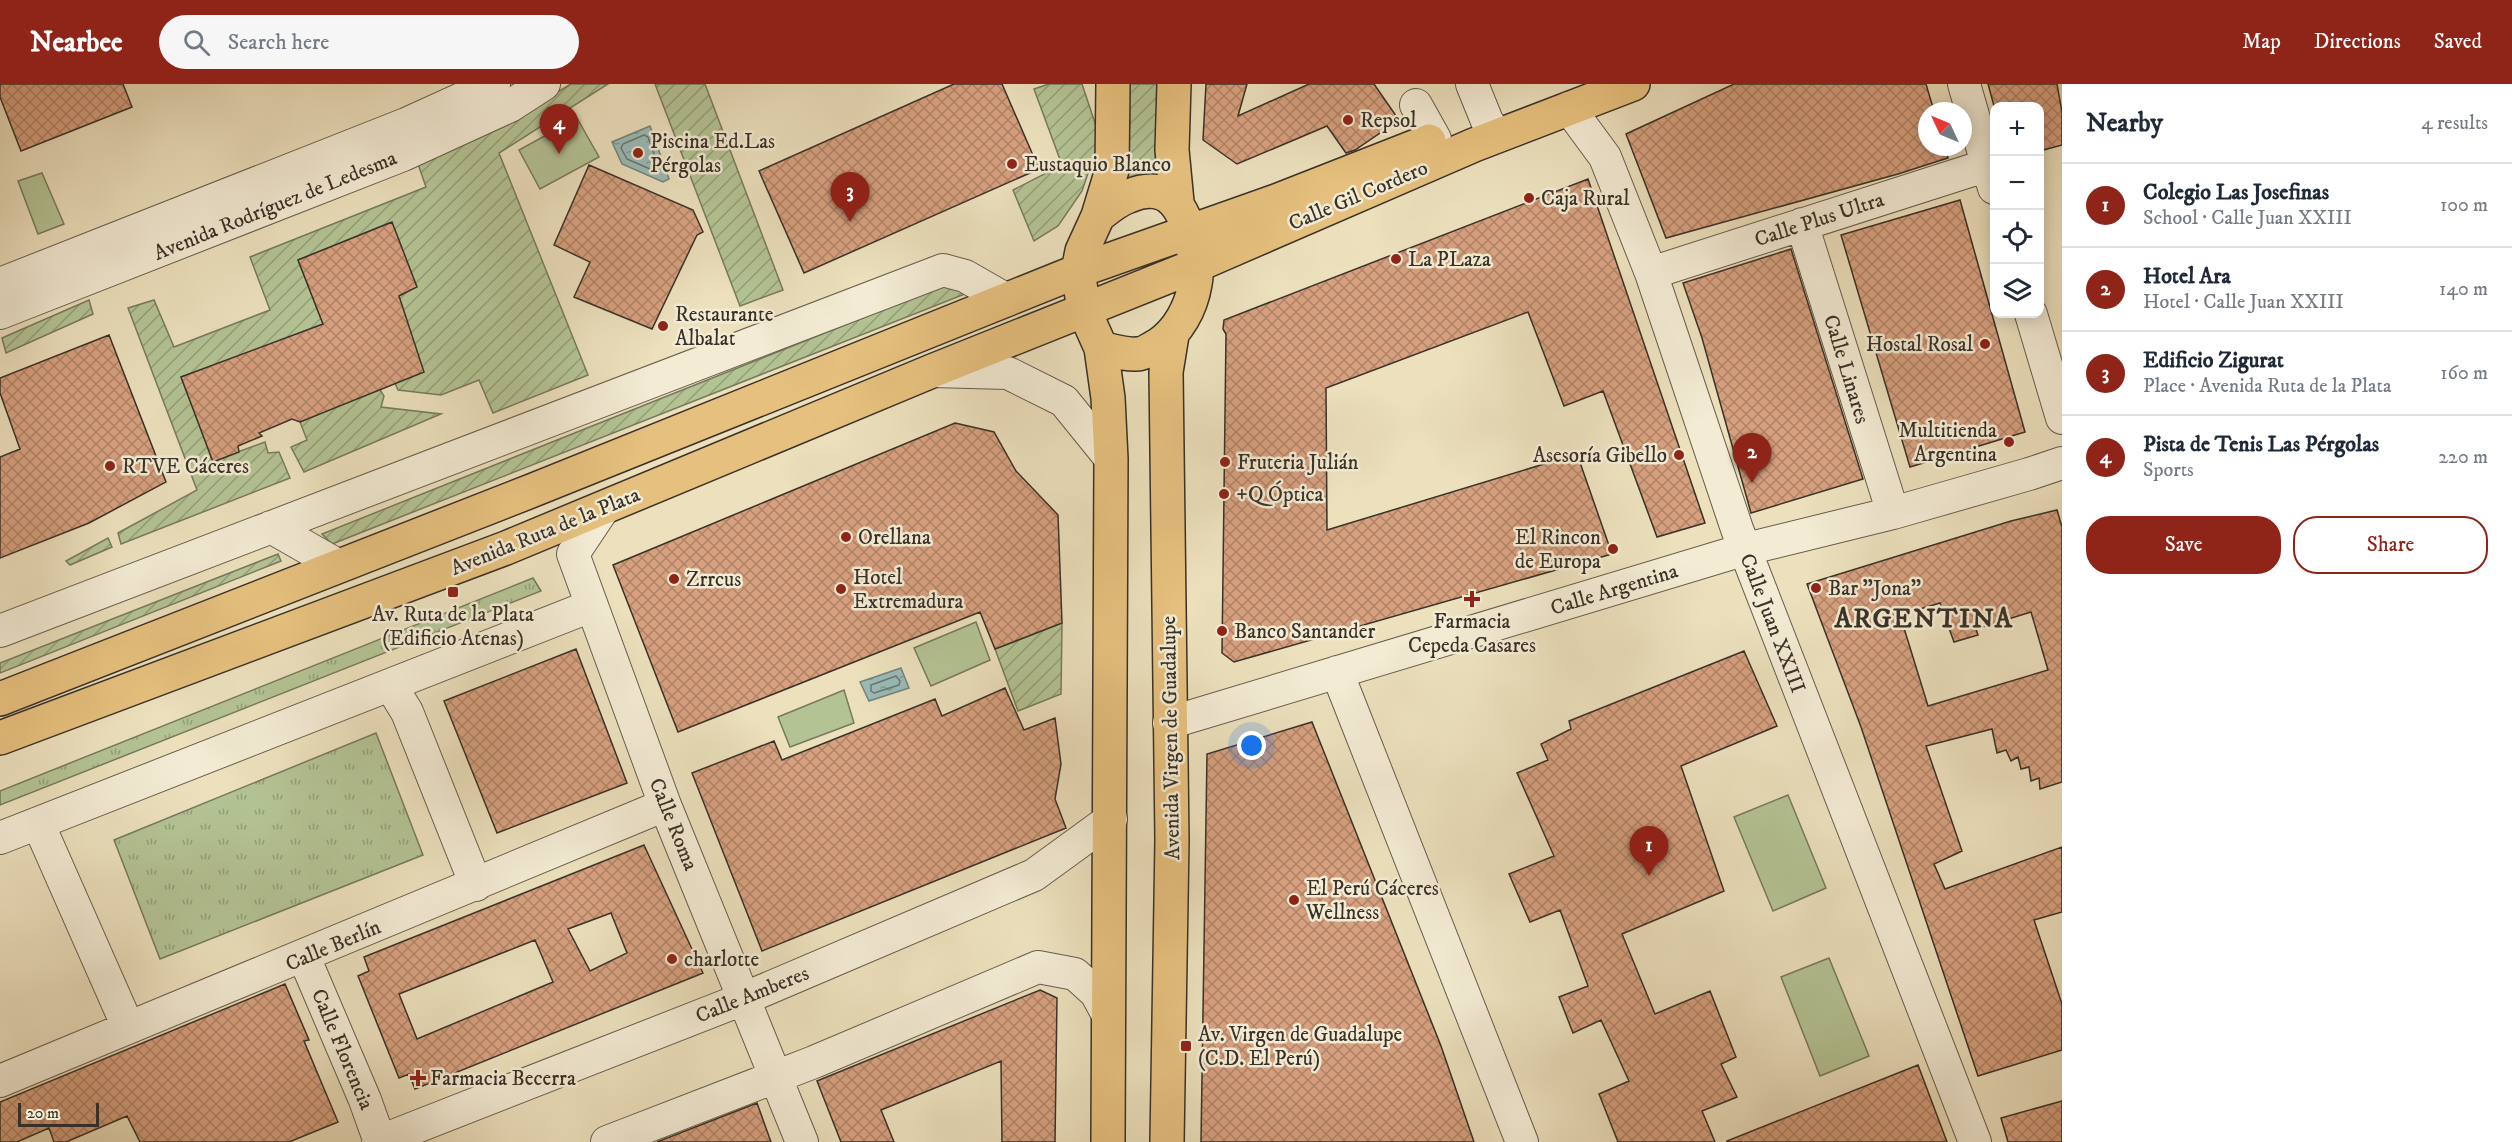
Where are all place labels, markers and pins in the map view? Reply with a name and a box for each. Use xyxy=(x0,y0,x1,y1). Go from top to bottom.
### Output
pin: 4 xyxy=(540,104,578,154)
place label: Repsol xyxy=(1360,108,1417,134)
marker: Repsol xyxy=(1341,113,1355,127)
place label: Piscina Ed.Las Pérgolas xyxy=(650,129,775,179)
marker: Piscina Ed.Las Pérgolas xyxy=(631,146,645,160)
place label: Eustaquio Blanco xyxy=(1024,152,1171,178)
marker: Eustaquio Blanco xyxy=(1005,157,1019,171)
pin: 3 xyxy=(830,172,870,222)
place label: Caja Rural xyxy=(1541,186,1630,212)
marker: Caja Rural xyxy=(1522,191,1536,205)
place label: La PLaza xyxy=(1408,247,1491,273)
marker: La PLaza xyxy=(1389,252,1403,266)
place label: Restaurante Albalat xyxy=(675,302,774,352)
marker: Restaurante Albalat xyxy=(656,319,670,333)
place label: Hostal Rosal xyxy=(1866,332,1974,358)
marker: Hostal Rosal xyxy=(1978,337,1992,351)
place label: Multitienda Argentina xyxy=(1899,418,1997,468)
pin: 2 xyxy=(1732,434,1772,483)
marker: Multitienda Argentina xyxy=(2002,435,2016,449)
place label: Asesoría Gibello xyxy=(1533,443,1667,469)
marker: Asesoría Gibello xyxy=(1672,448,1686,462)
place label: Fruteria Julián xyxy=(1237,450,1359,476)
place label: RTVE Cáceres xyxy=(122,454,249,480)
marker: Fruteria Julián xyxy=(1218,455,1232,469)
marker: RTVE Cáceres xyxy=(103,459,117,473)
place label: +Q Óptica xyxy=(1236,480,1324,508)
marker: +Q Óptica xyxy=(1217,487,1231,501)
place label: Orellana xyxy=(858,525,931,551)
place label: El Rincon de Europa xyxy=(1515,525,1601,575)
marker: Orellana xyxy=(839,530,853,544)
marker: El Rincon de Europa xyxy=(1606,542,1620,556)
place label: Hotel Extremadura xyxy=(853,565,964,615)
place label: Zrrcus xyxy=(686,567,741,593)
marker: Zrrcus xyxy=(667,572,681,586)
place label: Bar "Jona" xyxy=(1828,576,1921,602)
marker: Bar "Jona" xyxy=(1809,581,1823,595)
marker: Hotel Extremadura xyxy=(834,582,848,596)
marker: Av. Ruta de la Plata (Edificio Atenas) xyxy=(446,585,460,599)
marker: Farmacia Cepeda Casares xyxy=(1465,592,1479,606)
place label: Av. Ruta de la Plata (Edificio Atenas) xyxy=(372,602,534,652)
place label: Farmacia Cepeda Casares xyxy=(1408,609,1536,659)
place label: Banco Santander xyxy=(1234,619,1375,645)
marker: Banco Santander xyxy=(1215,624,1229,638)
pin: 1 xyxy=(1630,826,1668,876)
place label: El Perú Cáceres Wellness xyxy=(1305,876,1439,926)
marker: El Perú Cáceres Wellness xyxy=(1287,893,1301,907)
place label: charlotte xyxy=(684,947,760,973)
marker: charlotte xyxy=(665,952,679,966)
place label: Av. Virgen de Guadalupe (C.D. El Perú) xyxy=(1198,1022,1403,1072)
marker: Av. Virgen de Guadalupe (C.D. El Perú) xyxy=(1179,1039,1193,1053)
place label: Farmacia Becerra xyxy=(430,1066,576,1092)
marker: Farmacia Becerra xyxy=(411,1071,425,1085)

